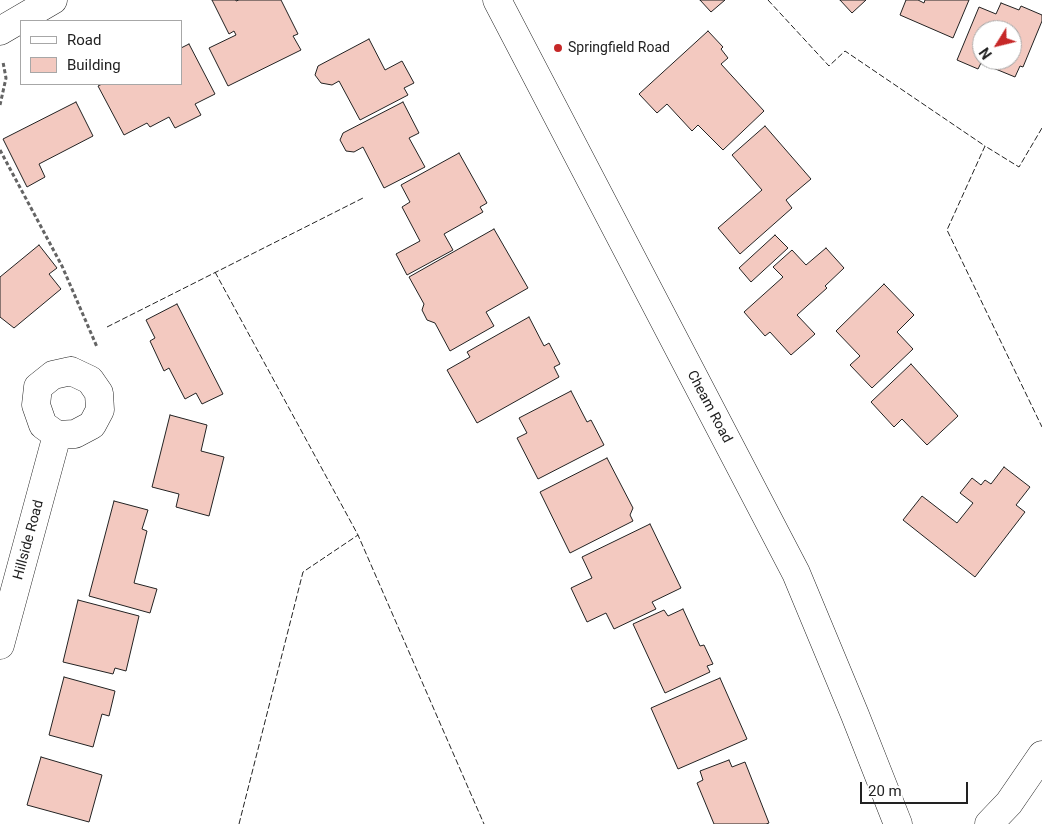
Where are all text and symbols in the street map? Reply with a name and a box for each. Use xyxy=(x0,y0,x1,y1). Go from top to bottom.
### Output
legend xyxy=(20,20,182,85)
north arrow xyxy=(972,20,1022,70)
text: Road xyxy=(67,31,101,49)
place label: Springfield Road xyxy=(568,40,670,56)
marker: Springfield Road xyxy=(552,42,564,54)
text: N xyxy=(976,45,995,62)
text: Building xyxy=(67,56,121,74)
street label: Cheam Road xyxy=(683,368,735,446)
street label: Hillside Road xyxy=(10,498,48,582)
scale bar xyxy=(862,772,970,804)
text: 20 m xyxy=(868,782,902,800)

